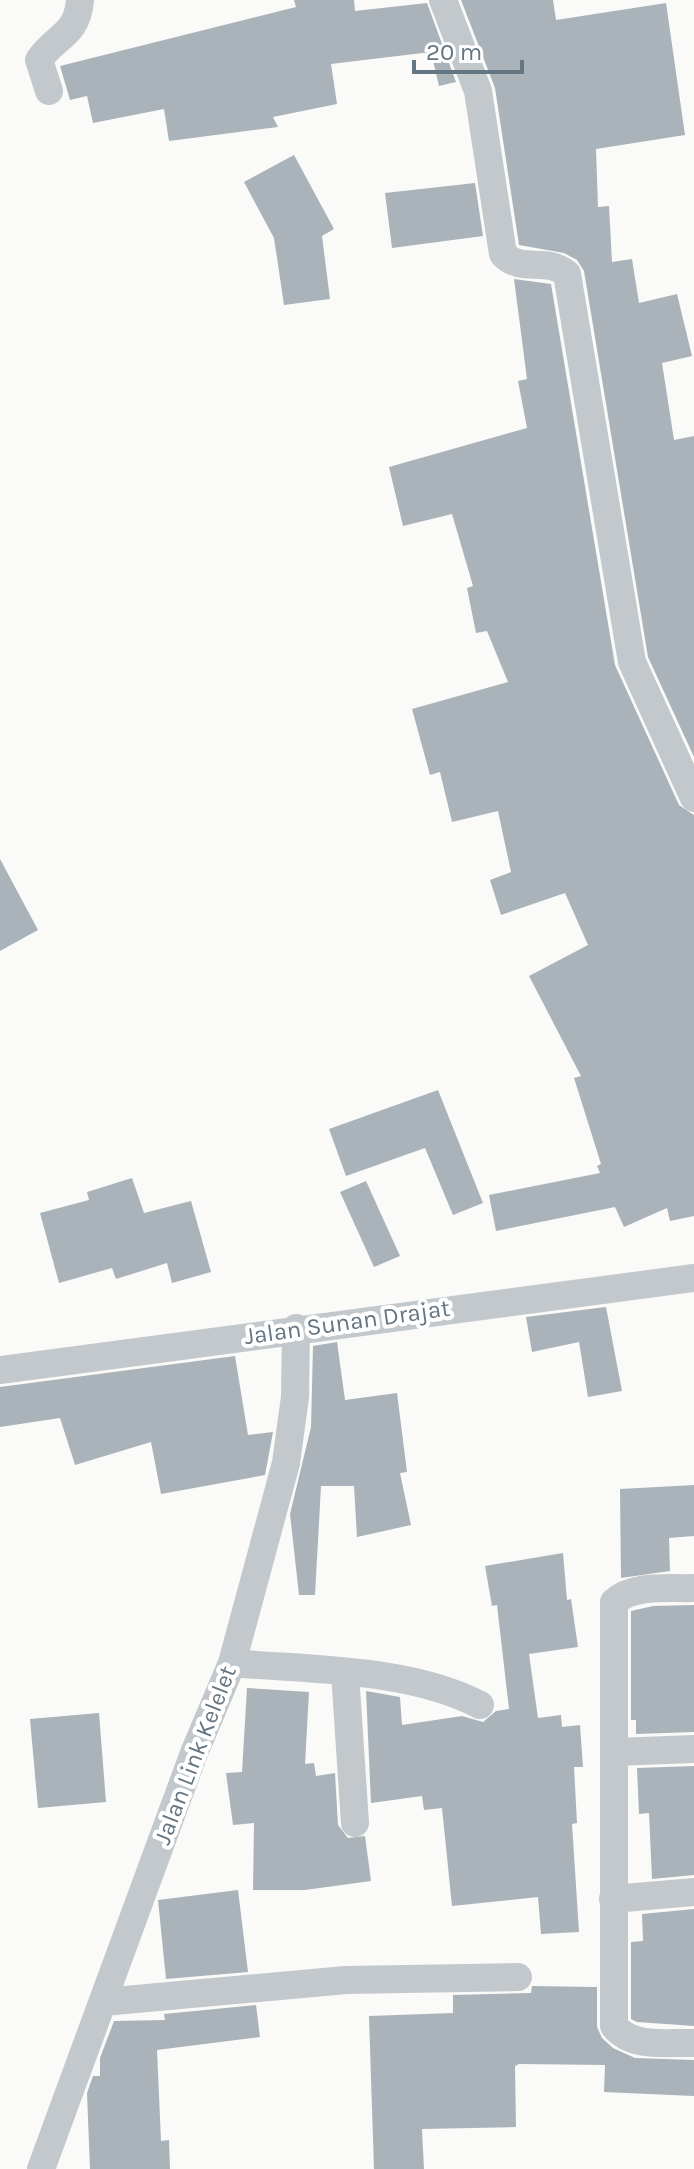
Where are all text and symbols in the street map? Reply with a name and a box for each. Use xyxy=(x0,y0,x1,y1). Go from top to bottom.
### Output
scale bar xyxy=(414,24,522,74)
text: 20 m xyxy=(426,38,482,66)
street label: Jalan Sunan Drajat xyxy=(242,1294,452,1350)
street label: Jalan Link Kelelet xyxy=(148,1662,242,1848)

